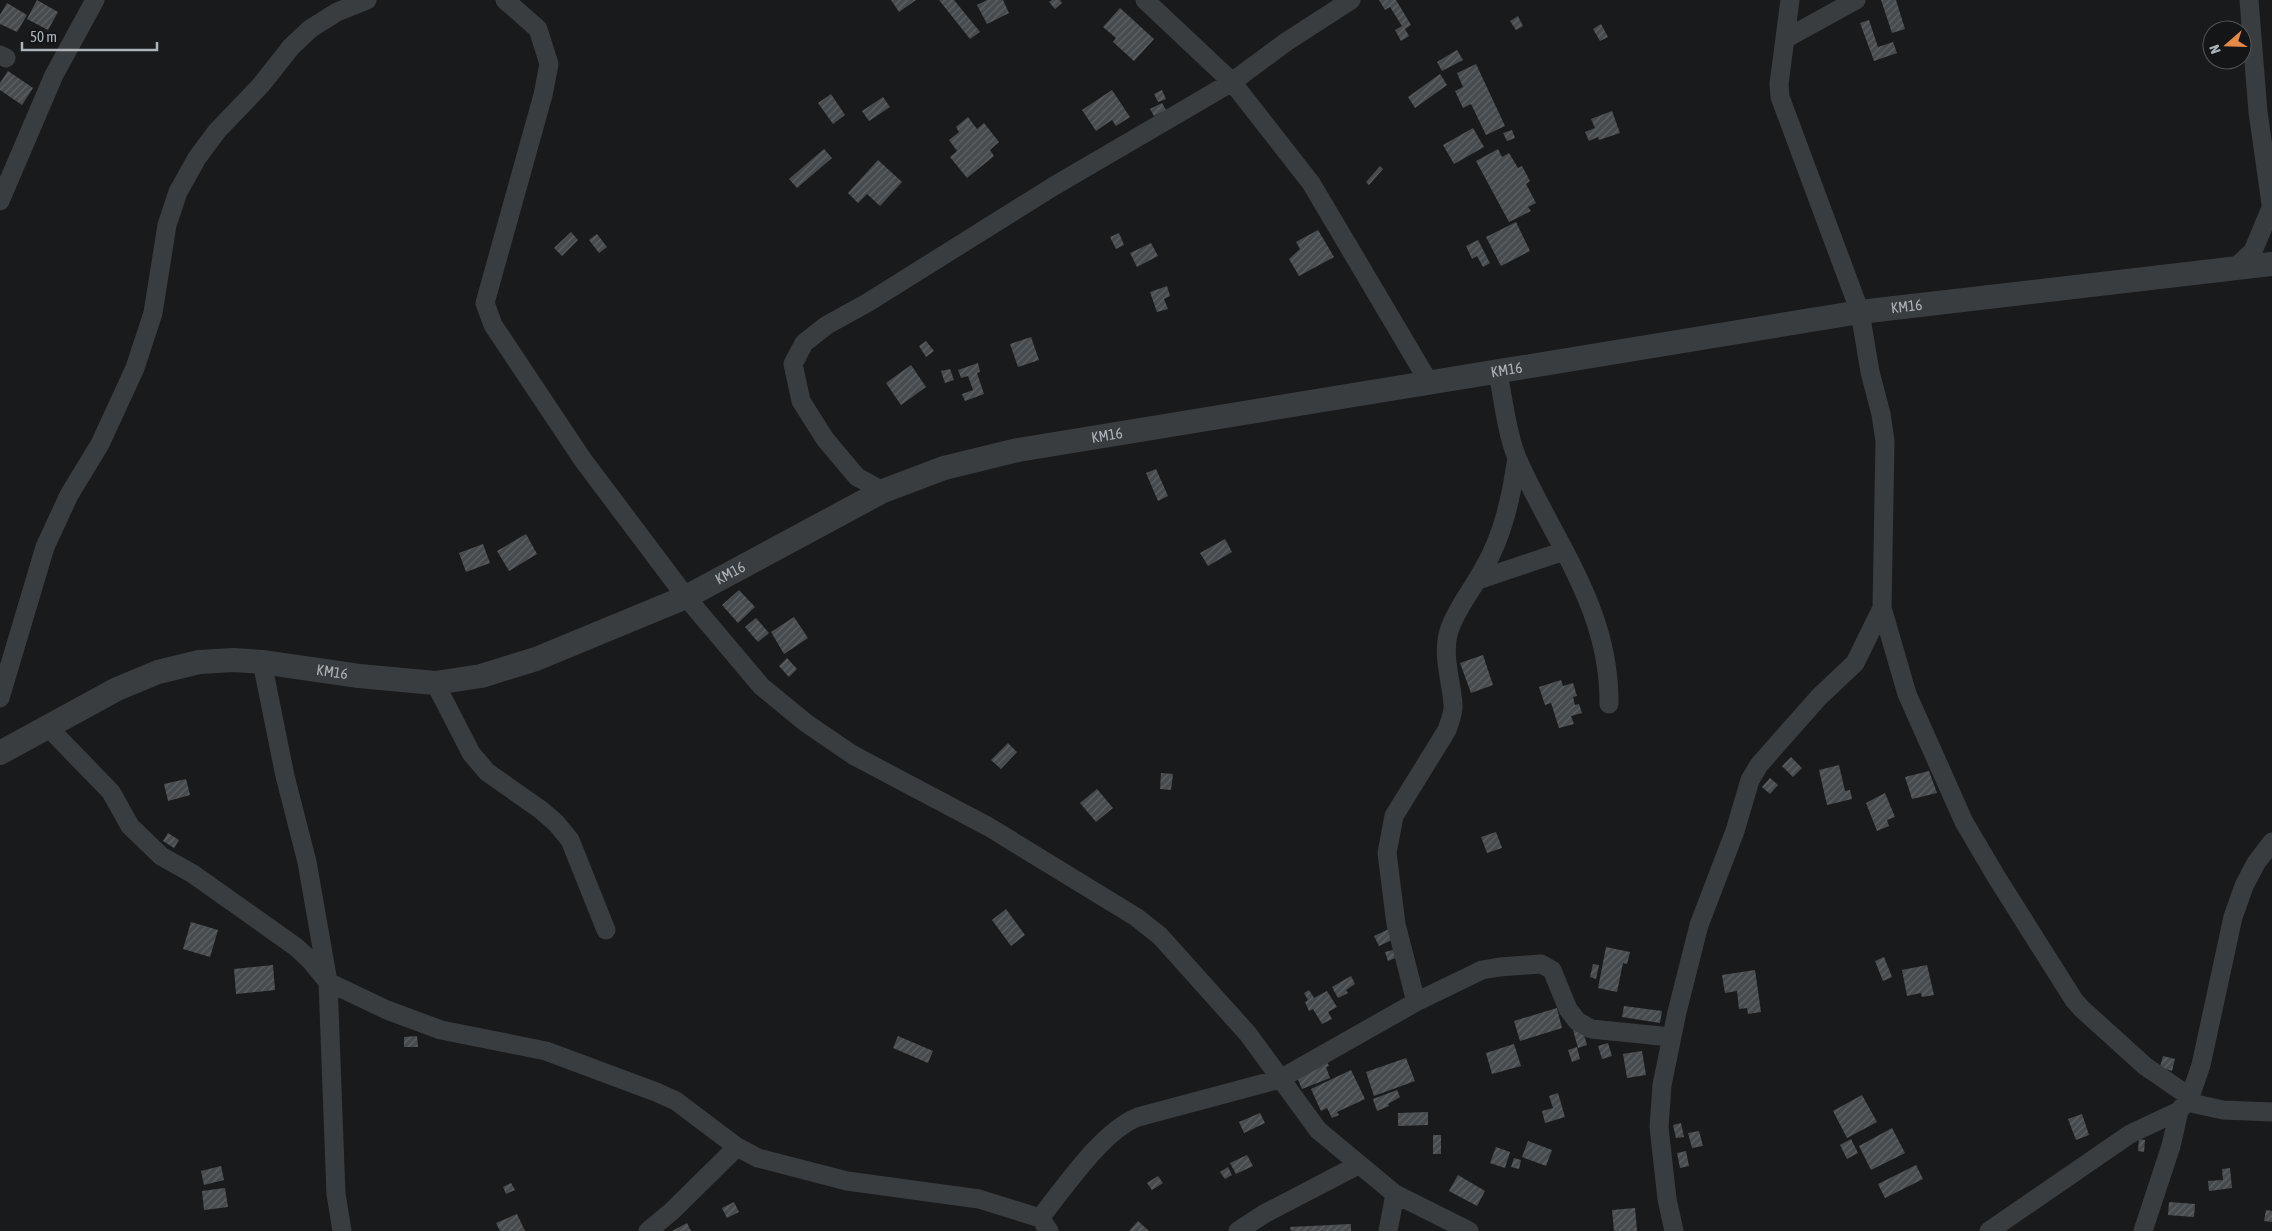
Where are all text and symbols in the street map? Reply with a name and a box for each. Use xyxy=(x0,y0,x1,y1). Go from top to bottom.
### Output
scale bar xyxy=(22,20,158,52)
north arrow xyxy=(2202,20,2252,70)
text: 50 m xyxy=(30,28,57,45)
text: N xyxy=(2206,43,2224,56)
street label: KM16 xyxy=(1890,296,1923,316)
street label: KM16 xyxy=(1490,358,1523,380)
street label: KM16 xyxy=(1090,424,1124,446)
street label: KM16 xyxy=(712,558,748,588)
street label: KM16 xyxy=(315,661,349,682)

